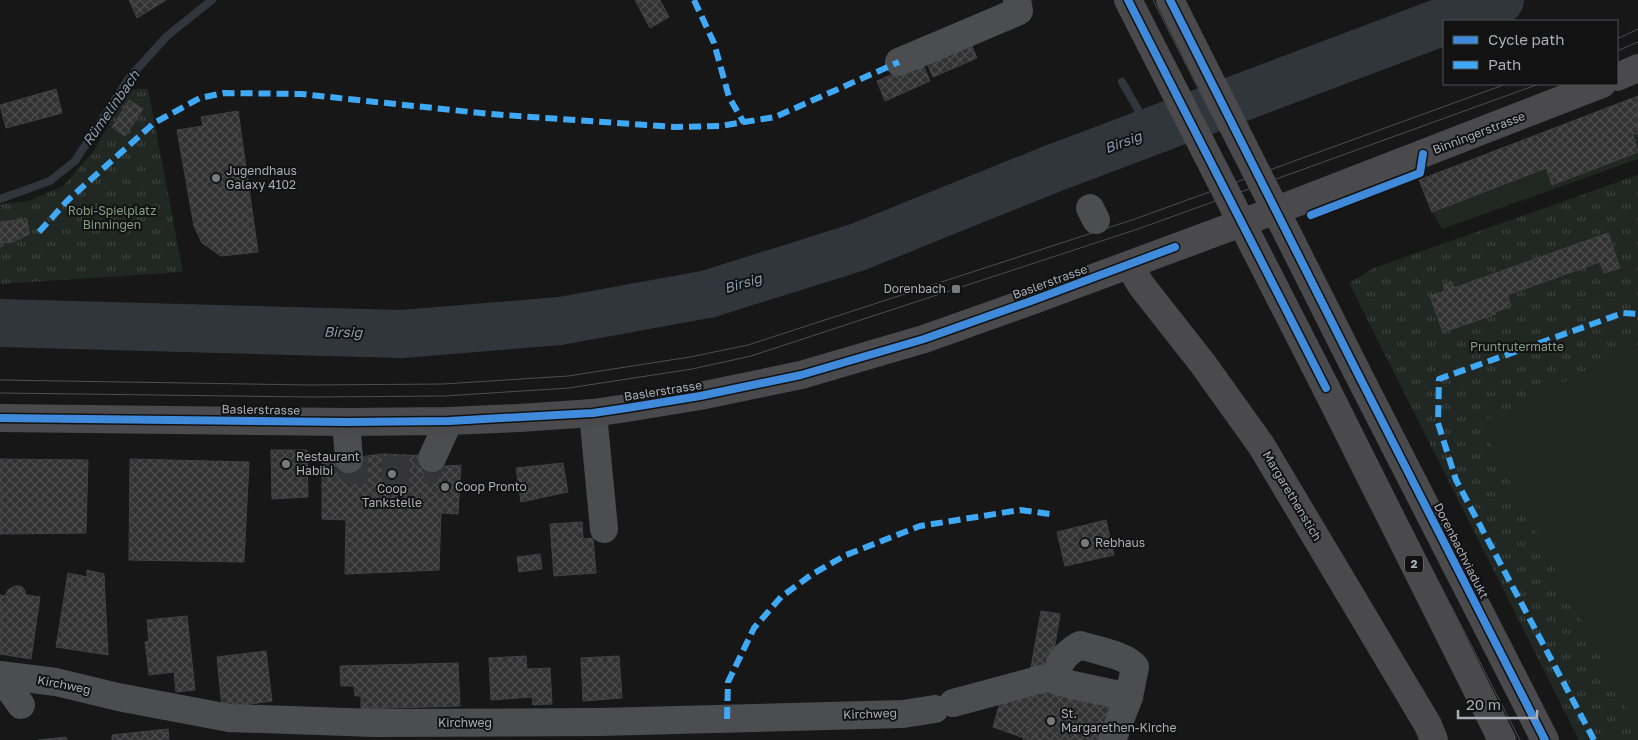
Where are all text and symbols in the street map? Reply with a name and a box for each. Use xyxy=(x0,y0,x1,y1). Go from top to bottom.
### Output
legend xyxy=(1443,20,1618,85)
text: Cycle path xyxy=(1488,30,1564,48)
text: Path xyxy=(1488,55,1521,73)
water label: Rümelinbach xyxy=(78,66,144,149)
street label: Binningerstrasse xyxy=(1430,108,1527,157)
water label: Birsig xyxy=(1102,126,1145,156)
place label: Jugendhaus Galaxy 4102 xyxy=(226,163,297,192)
marker: Jugendhaus Galaxy 4102 xyxy=(210,172,222,184)
park label: Robi-Spielplatz Binningen xyxy=(68,203,156,232)
street label: Baslerstrasse xyxy=(1010,261,1089,302)
water label: Birsig xyxy=(722,268,765,296)
place label: Dorenbach xyxy=(883,281,946,296)
marker: Dorenbach xyxy=(950,283,962,295)
water label: Birsig xyxy=(324,323,364,340)
park label: Pruntrutermatte xyxy=(1470,339,1564,354)
street label: Baslerstrasse xyxy=(623,377,703,404)
street label: Baslerstrasse xyxy=(222,401,301,418)
street label: Margarethenstich xyxy=(1260,448,1325,543)
place label: Restaurant Habibi xyxy=(296,449,360,478)
marker: Restaurant Habibi xyxy=(280,458,292,470)
marker: Coop Tankstelle xyxy=(386,468,398,480)
place label: Coop Pronto xyxy=(455,479,527,494)
place label: Coop Tankstelle xyxy=(362,481,422,510)
marker: Coop Pronto xyxy=(439,481,451,493)
street label: Dorenbachviadukt xyxy=(1431,500,1492,601)
place label: Rebhaus xyxy=(1095,535,1145,550)
marker: Rebhaus xyxy=(1079,537,1091,549)
road number: 2 xyxy=(1405,556,1423,572)
street label: Kirchweg xyxy=(36,672,92,697)
scale bar xyxy=(1458,688,1537,720)
text: 20 m xyxy=(1466,695,1501,713)
street label: Kirchweg xyxy=(843,705,897,722)
place label: St. Margarethen-Kirche xyxy=(1061,706,1176,735)
street label: Kirchweg xyxy=(438,715,492,730)
marker: St. Margarethen-Kirche xyxy=(1045,715,1057,727)

